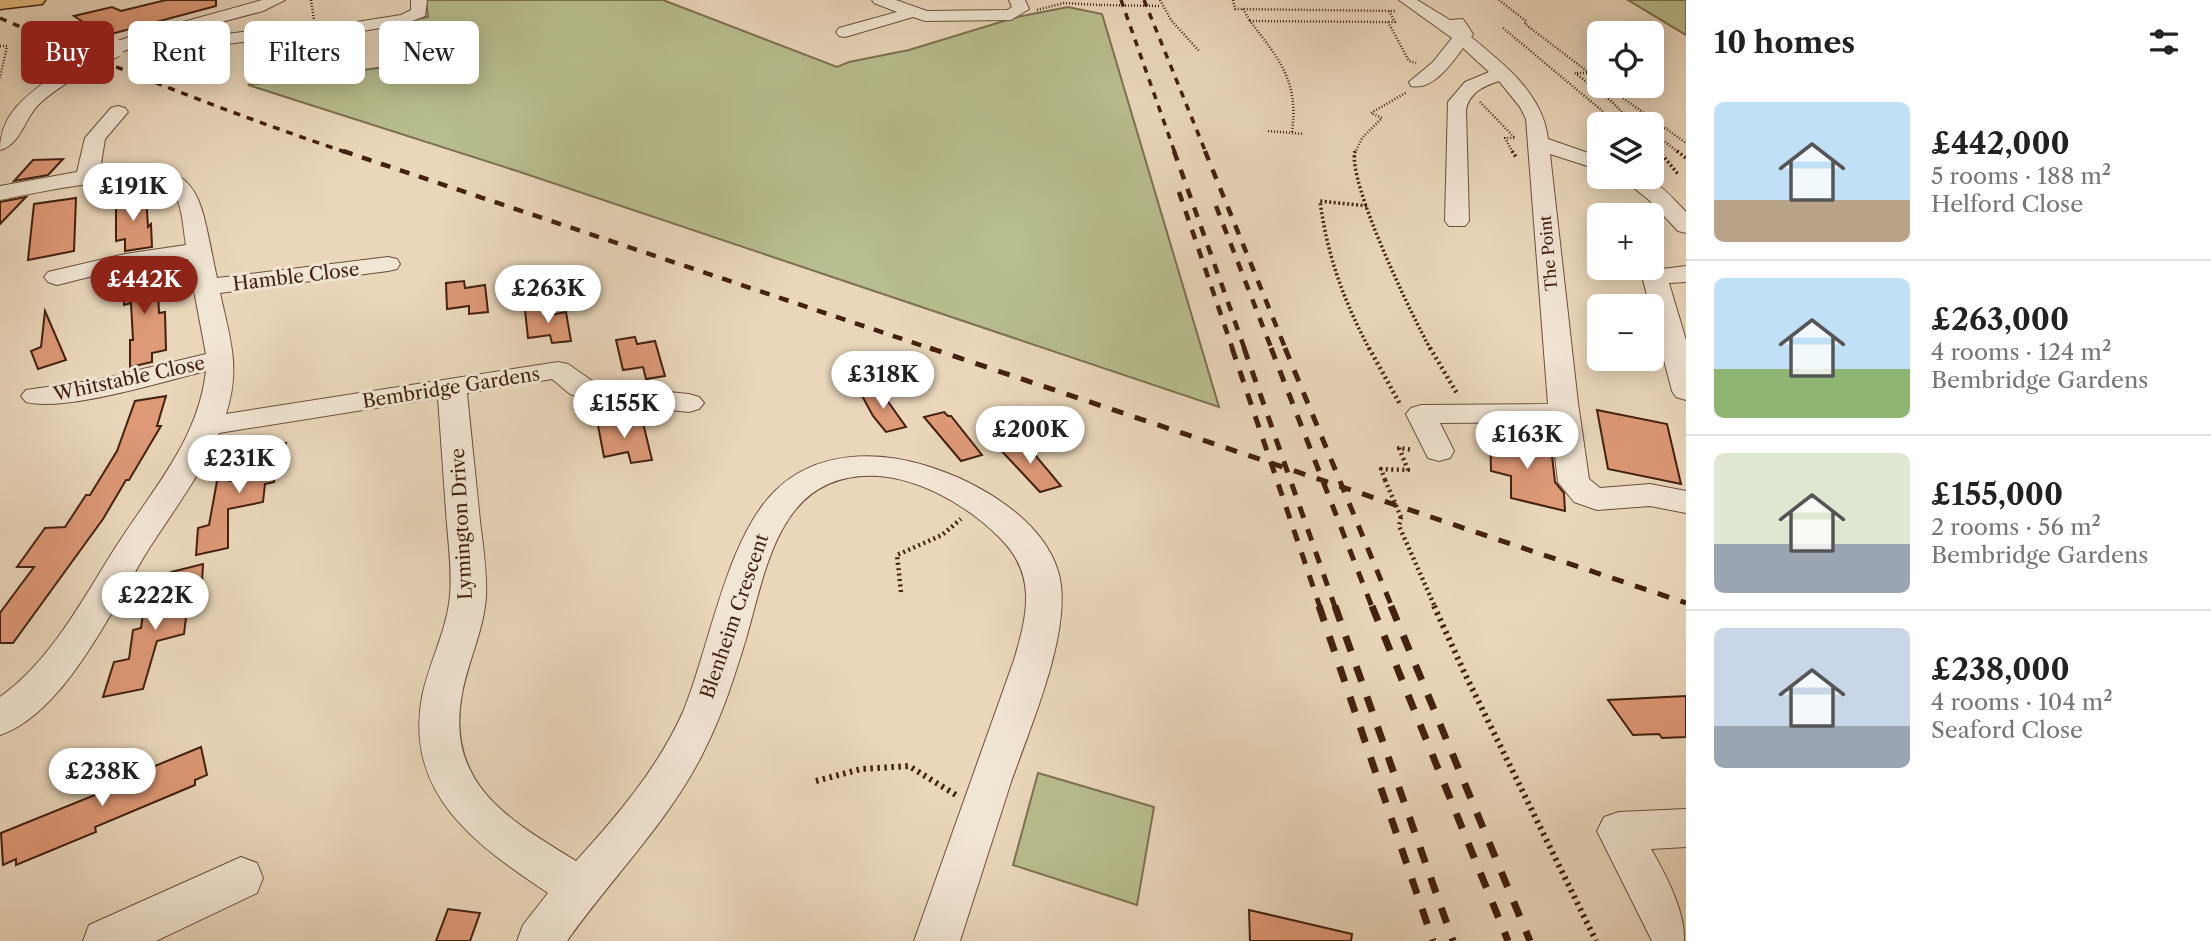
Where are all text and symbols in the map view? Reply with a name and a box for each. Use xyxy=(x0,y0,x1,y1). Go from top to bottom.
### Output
chip: Buy xyxy=(21,21,114,84)
chip: Rent xyxy=(128,21,230,84)
chip: Filters xyxy=(244,21,365,84)
chip: New xyxy=(379,21,479,84)
map controls xyxy=(1587,21,1664,371)
button: locate xyxy=(1587,21,1664,98)
icon: filters xyxy=(2145,23,2183,61)
text: 10 homes xyxy=(1714,24,1855,61)
button: layers xyxy=(1587,112,1664,189)
text: £442,000 xyxy=(1931,125,2070,162)
icon: home xyxy=(1770,130,1854,214)
text: 5 rooms · 188 m² xyxy=(1931,162,2111,190)
pin: £191K xyxy=(84,164,182,223)
text: £191K xyxy=(99,172,167,200)
text: Helford Close xyxy=(1931,190,2083,218)
button: + xyxy=(1587,203,1664,280)
street label: The Point xyxy=(1535,214,1561,292)
pin: £442K xyxy=(95,256,193,316)
street label: Hamble Close xyxy=(231,257,361,296)
text: £442K xyxy=(107,265,181,293)
pin: £263K xyxy=(499,266,597,325)
text: £263K xyxy=(511,274,585,302)
button: − xyxy=(1587,294,1664,371)
text: £263,000 xyxy=(1931,301,2069,338)
icon: home xyxy=(1770,306,1854,390)
text: 4 rooms · 124 m² xyxy=(1931,338,2111,366)
street label: Whitstable Close xyxy=(50,351,207,406)
pin: £318K xyxy=(834,352,932,411)
text: £318K xyxy=(847,360,919,388)
street label: Bembridge Gardens xyxy=(361,362,542,413)
text: Bembridge Gardens xyxy=(1931,366,2148,394)
pin: £155K xyxy=(575,380,673,440)
text: £155K xyxy=(589,389,659,417)
pin: £200K xyxy=(981,406,1079,466)
pin: £163K xyxy=(1478,412,1576,471)
text: £200K xyxy=(992,415,1068,443)
text: £163K xyxy=(1492,420,1562,448)
pin: £231K xyxy=(190,435,288,495)
text: £231K xyxy=(204,444,274,472)
street label: Lymington Drive xyxy=(446,447,477,601)
text: £155,000 xyxy=(1931,476,2063,513)
icon: home xyxy=(1770,481,1854,565)
text: 2 rooms · 56 m² xyxy=(1931,513,2101,541)
street label: Blenheim Crescent xyxy=(695,530,774,702)
text: Bembridge Gardens xyxy=(1931,541,2148,569)
pin: £222K xyxy=(106,572,204,632)
text: £222K xyxy=(118,581,192,609)
text: £238,000 xyxy=(1931,651,2070,688)
icon: home xyxy=(1770,656,1854,740)
text: 4 rooms · 104 m² xyxy=(1931,688,2113,716)
text: Seaford Close xyxy=(1931,716,2083,744)
pin: £238K xyxy=(53,748,151,808)
text: £238K xyxy=(65,757,139,785)

